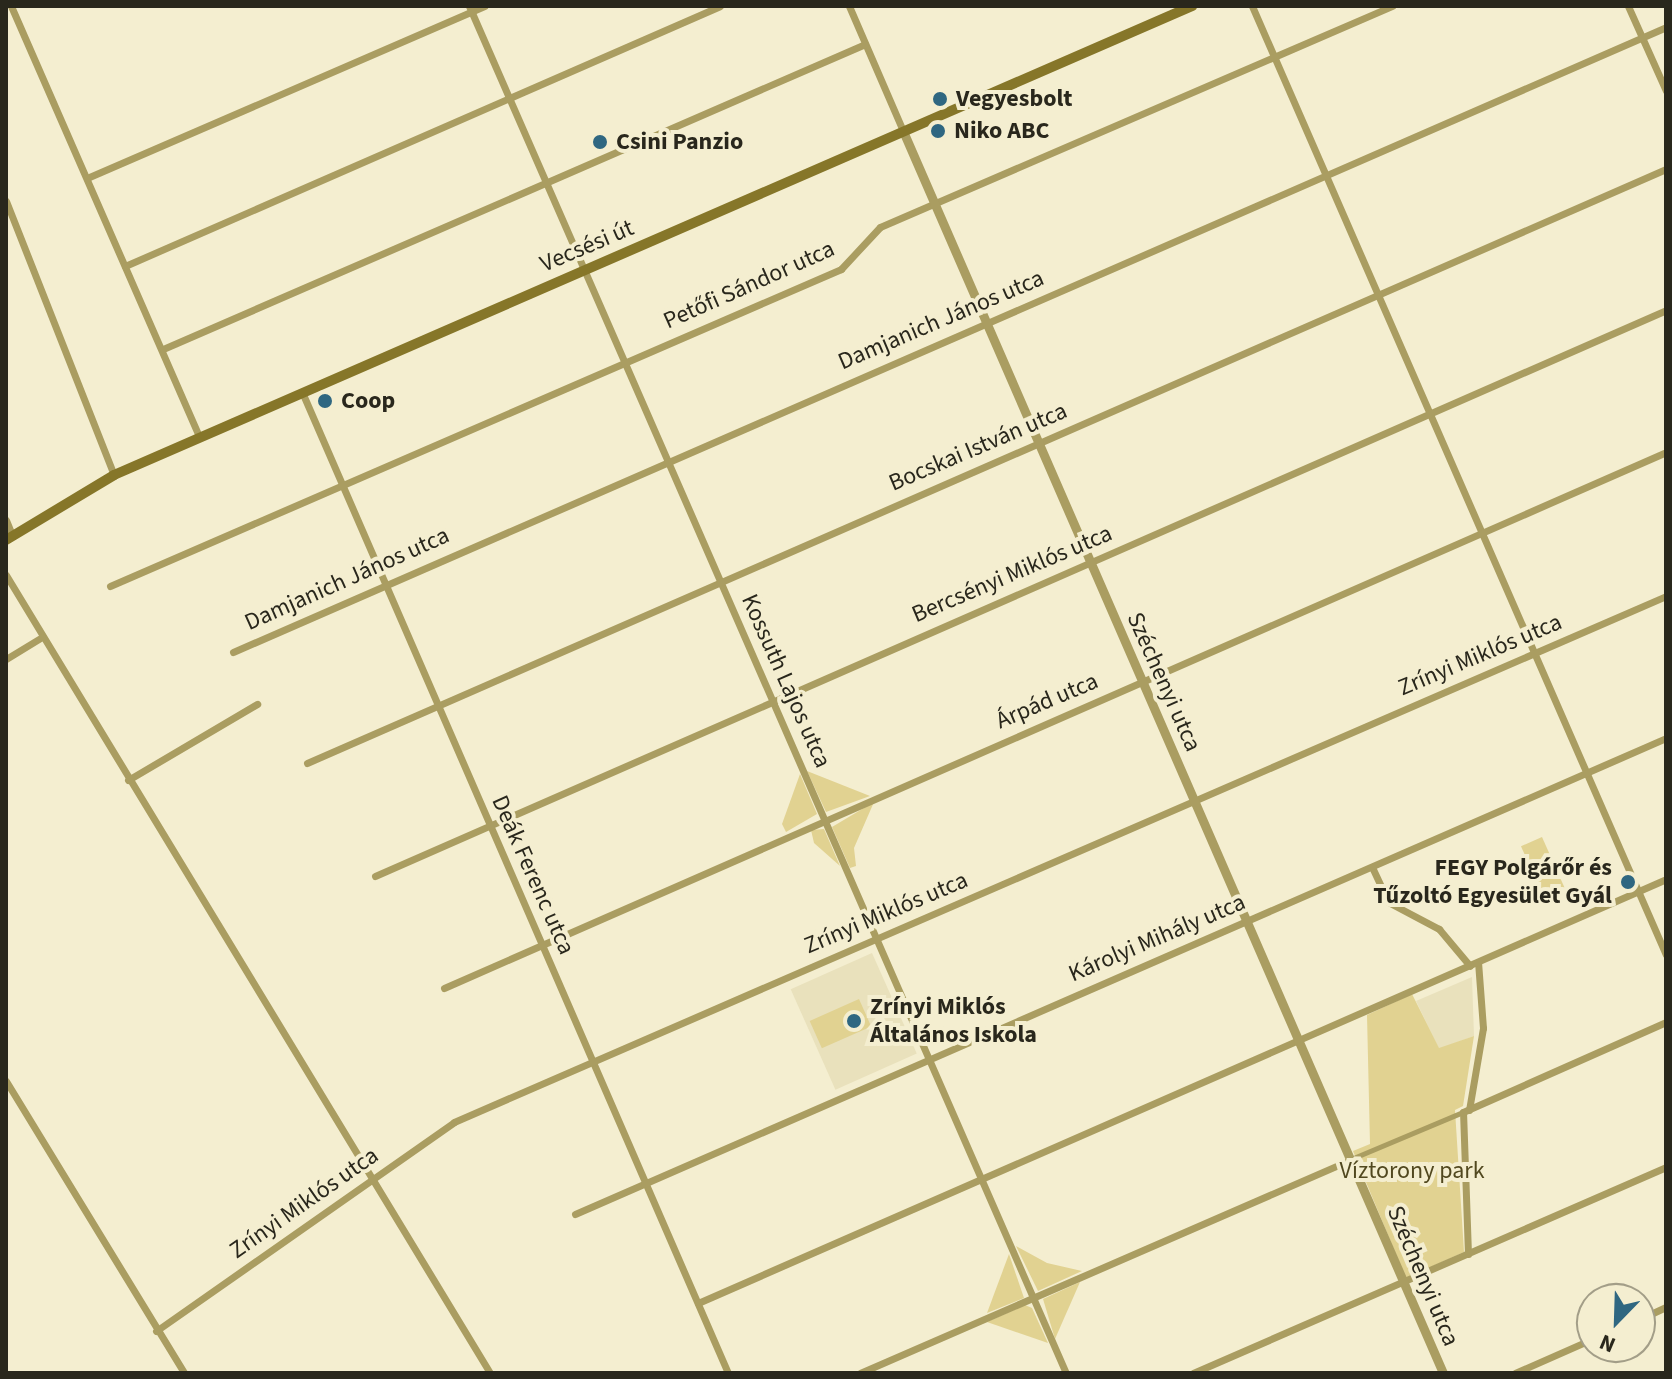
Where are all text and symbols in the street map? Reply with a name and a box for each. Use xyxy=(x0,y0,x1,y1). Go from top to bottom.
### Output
place label: Vegyesbolt xyxy=(956,85,1073,113)
marker: Vegyesbolt xyxy=(931,90,949,108)
place label: Niko ABC xyxy=(954,117,1049,145)
marker: Niko ABC xyxy=(929,122,947,140)
place label: Csini Panzio xyxy=(616,128,743,156)
marker: Csini Panzio xyxy=(591,133,609,151)
street label: Vecsési út xyxy=(536,213,638,279)
street label: Petőfi Sándor utca xyxy=(659,234,839,336)
street label: Damjanich János utca xyxy=(834,264,1048,376)
place label: Coop xyxy=(341,387,395,415)
marker: Coop xyxy=(316,392,334,410)
street label: Bocskai István utca xyxy=(884,396,1072,498)
street label: Bercsényi Miklós utca xyxy=(907,519,1117,629)
street label: Damjanich János utca xyxy=(240,521,454,637)
street label: Kossuth Lajos utca xyxy=(735,590,837,772)
street label: Széchenyi utca xyxy=(1120,608,1208,756)
street label: Zrínyi Miklós utca xyxy=(1394,608,1566,702)
street label: Árpád utca xyxy=(992,667,1102,735)
street label: Deák Ferenc utca xyxy=(485,791,581,959)
place label: FEGY Polgárőr és Tűzoltó Egyesület Gyál xyxy=(1373,854,1612,910)
street label: Zrínyi Miklós utca xyxy=(800,866,972,960)
marker: FEGY Polgárőr és Tűzoltó Egyesület Gyál xyxy=(1619,873,1637,891)
street label: Károlyi Mihály utca xyxy=(1064,888,1250,988)
place label: Zrínyi Miklós Általános Iskola xyxy=(870,993,1037,1049)
marker: Zrínyi Miklós Általános Iskola xyxy=(845,1012,863,1030)
street label: Zrínyi Miklós utca xyxy=(224,1141,384,1265)
park label: Víztorony park xyxy=(1339,1157,1485,1185)
street label: Széchenyi utca xyxy=(1381,1202,1465,1350)
north arrow xyxy=(1576,1283,1656,1363)
text: N xyxy=(1594,1326,1620,1361)

